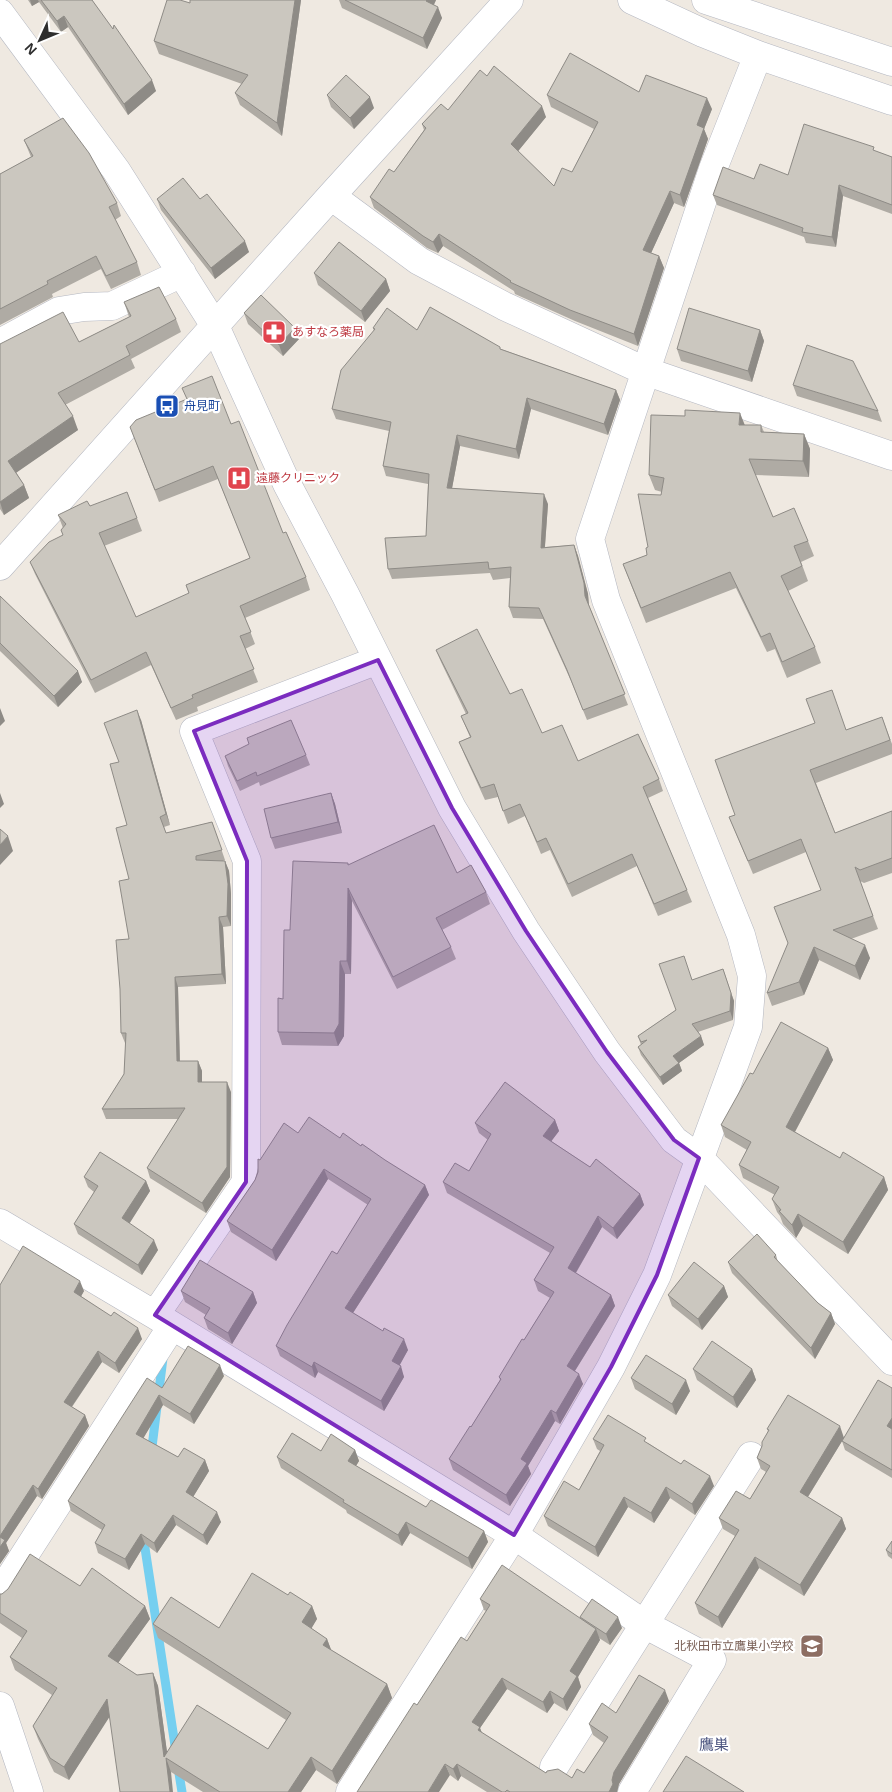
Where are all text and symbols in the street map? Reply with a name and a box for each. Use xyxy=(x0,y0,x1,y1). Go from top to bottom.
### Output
north arrow xyxy=(15,15,65,65)
text: N xyxy=(21,40,40,58)
pharmacy icon: あすなろ薬局 xyxy=(261,319,287,345)
place label: あすなろ薬局 xyxy=(292,325,364,339)
bus stop icon: 舟見町 xyxy=(154,393,180,419)
place label: 舟見町 xyxy=(184,399,220,413)
hospital icon: 遠藤クリニック xyxy=(226,465,252,491)
place label: 遠藤クリニック xyxy=(256,471,340,485)
school or university icon: 北秋田市立鷹巣小学校 xyxy=(799,1633,825,1659)
place label: 北秋田市立鷹巣小学校 xyxy=(674,1639,794,1653)
district label: 鷹巣 xyxy=(699,1736,729,1753)

